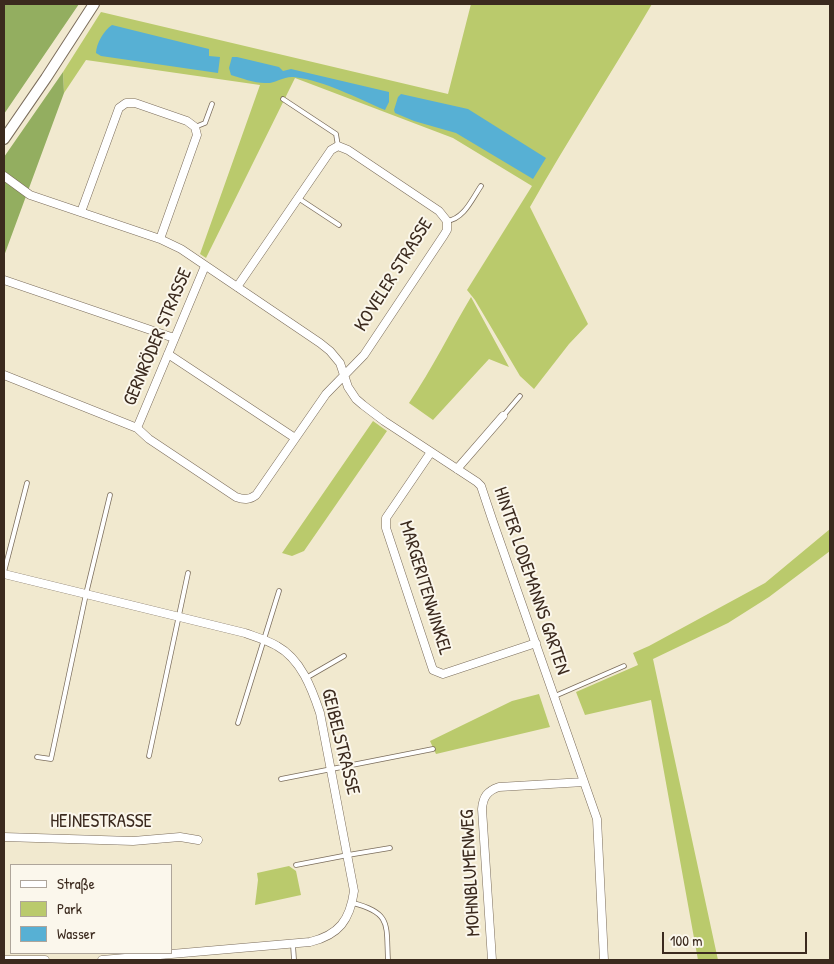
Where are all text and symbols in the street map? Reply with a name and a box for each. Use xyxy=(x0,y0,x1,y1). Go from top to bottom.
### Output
street label: KOVELER STRASSE xyxy=(350,214,438,336)
street label: GERNRÖDER STRASSE xyxy=(119,265,197,409)
street label: HINTER LODEMANNS GARTEN xyxy=(488,484,574,678)
street label: MARGERITENWINKEL xyxy=(394,518,456,658)
street label: GEIBELSTRASSE xyxy=(316,687,364,797)
street label: MOHNBLUMENWEG xyxy=(456,809,486,937)
street label: HEINESTRASSE xyxy=(50,811,152,833)
legend xyxy=(10,864,172,954)
text: Straße xyxy=(57,873,95,894)
text: Park xyxy=(57,898,82,919)
scale bar xyxy=(664,922,809,954)
text: Wasser xyxy=(57,923,95,944)
text: 100 m xyxy=(670,930,703,951)

